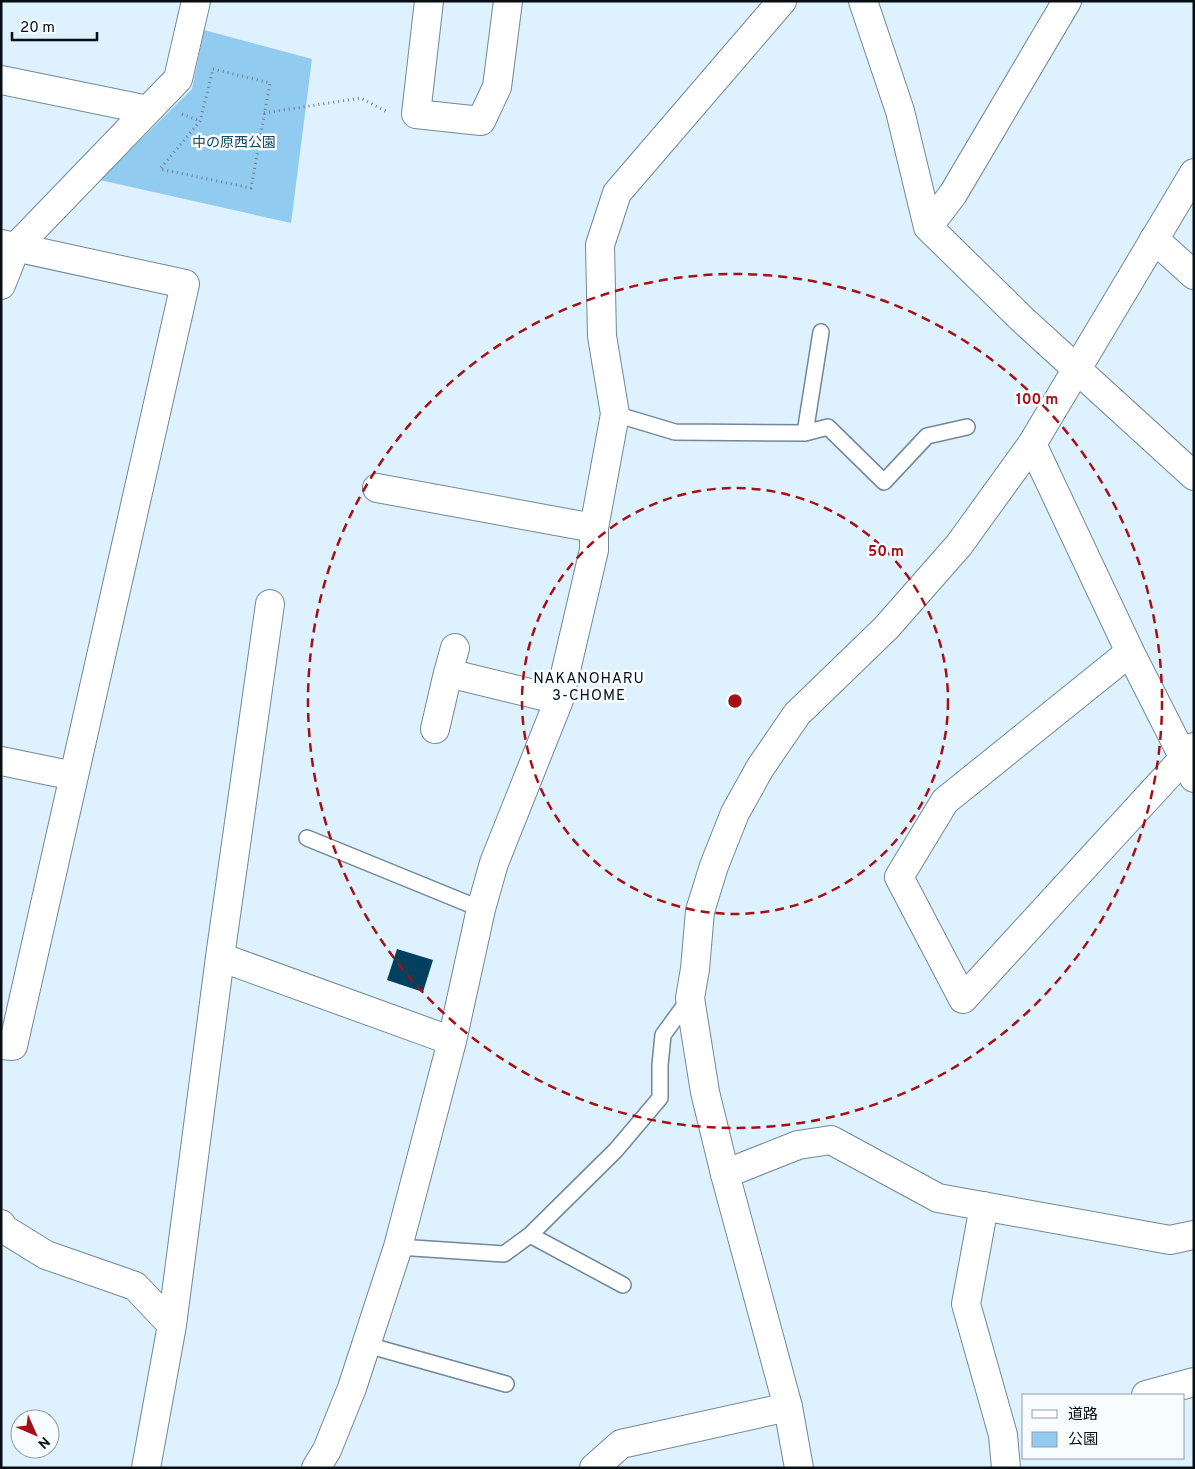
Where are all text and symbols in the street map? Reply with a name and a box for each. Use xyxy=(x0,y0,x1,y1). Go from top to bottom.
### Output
scale bar xyxy=(12,10,98,42)
text: 20 m xyxy=(20,19,55,38)
park label: 中の原西公園 xyxy=(192,135,276,152)
text: 100 m xyxy=(1016,391,1058,410)
text: 50 m xyxy=(868,543,904,562)
district label: NAKANOHARU 3-CHOME xyxy=(533,670,645,706)
centre of rings xyxy=(726,692,744,710)
legend xyxy=(1022,1394,1185,1459)
text: 道路 xyxy=(1068,1406,1098,1425)
north arrow xyxy=(10,1409,60,1459)
text: 公園 xyxy=(1068,1431,1098,1450)
text: N xyxy=(34,1433,53,1452)

